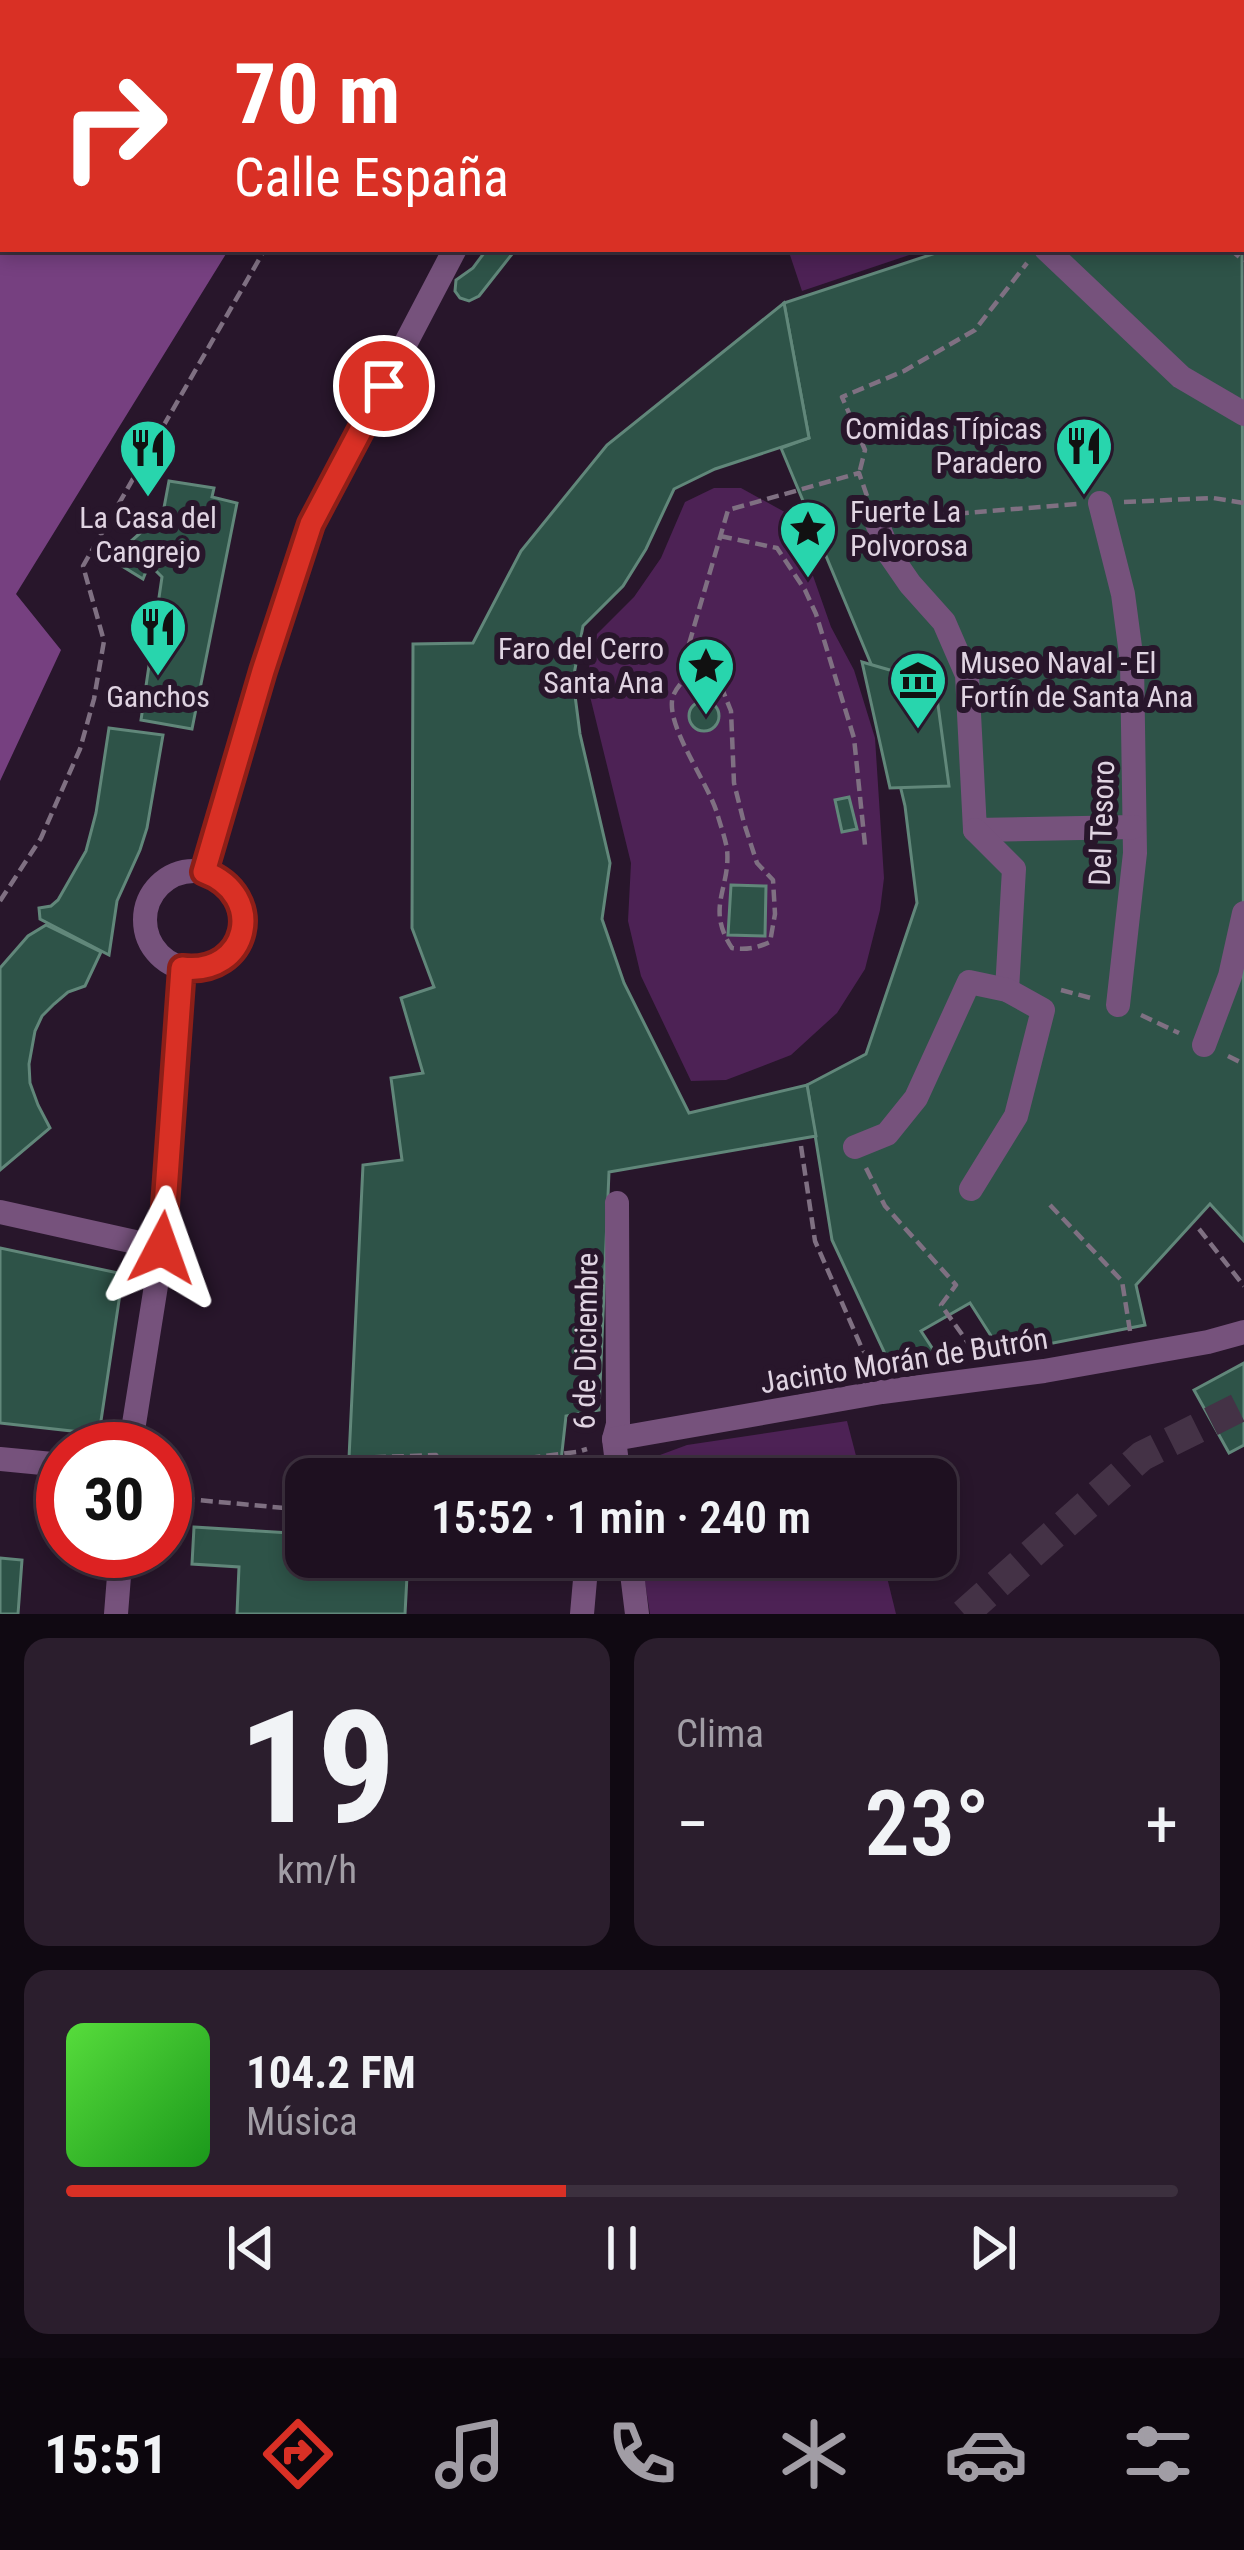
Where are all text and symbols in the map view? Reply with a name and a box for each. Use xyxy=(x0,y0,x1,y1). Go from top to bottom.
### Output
text: 70 m xyxy=(234,45,401,144)
icon: right xyxy=(36,48,192,204)
text: Calle España xyxy=(234,146,509,209)
pin xyxy=(333,335,435,437)
icon: arrive xyxy=(351,353,417,419)
place label: Comidas Típicas Paradero xyxy=(845,411,1042,480)
restaurant icon: Comidas Típicas Paradero xyxy=(1053,415,1115,497)
restaurant icon: La Casa del Cangrejo xyxy=(117,417,179,499)
place label: Fuerte La Polvorosa xyxy=(850,494,968,563)
place icon: Fuerte La Polvorosa xyxy=(777,498,839,580)
place label: La Casa del Cangrejo xyxy=(79,500,217,569)
restaurant icon: Ganchos xyxy=(127,596,189,678)
place label: Faro del Cerro Santa Ana xyxy=(498,631,664,700)
place icon: Faro del Cerro Santa Ana xyxy=(675,635,737,717)
place label: Museo Naval - El Fortín de Santa Ana xyxy=(960,645,1193,714)
museum icon: Museo Naval - El Fortín de Santa Ana xyxy=(887,649,949,731)
place label: Ganchos xyxy=(106,679,210,714)
street label: Del Tesoro xyxy=(1082,760,1121,886)
position arrow xyxy=(99,1185,225,1311)
street label: 6 de Diciembre xyxy=(566,1252,605,1430)
street label: Jacinto Morán de Butrón xyxy=(758,1320,1050,1401)
speed limit sign: 30 xyxy=(36,1422,192,1578)
text: 15:52 · 1 min · 240 m xyxy=(431,1491,811,1544)
text: 19 xyxy=(238,1677,396,1860)
text: Clima xyxy=(676,1711,764,1757)
text: 23° xyxy=(864,1772,990,1877)
text: − xyxy=(676,1786,709,1863)
text: + xyxy=(1145,1786,1178,1863)
text: km/h xyxy=(277,1847,357,1893)
text: 104.2 FM xyxy=(246,2046,416,2099)
text: Música xyxy=(246,2099,358,2145)
icon: previous xyxy=(218,2215,284,2281)
icon: pause xyxy=(589,2215,655,2281)
icon: next xyxy=(960,2215,1026,2281)
icon: directions xyxy=(256,2412,340,2496)
icon: music xyxy=(428,2412,512,2496)
icon: phone xyxy=(600,2412,684,2496)
icon: climate xyxy=(772,2412,856,2496)
icon: car xyxy=(944,2412,1028,2496)
icon: filters xyxy=(1116,2412,1200,2496)
text: 15:51 xyxy=(44,2423,168,2486)

